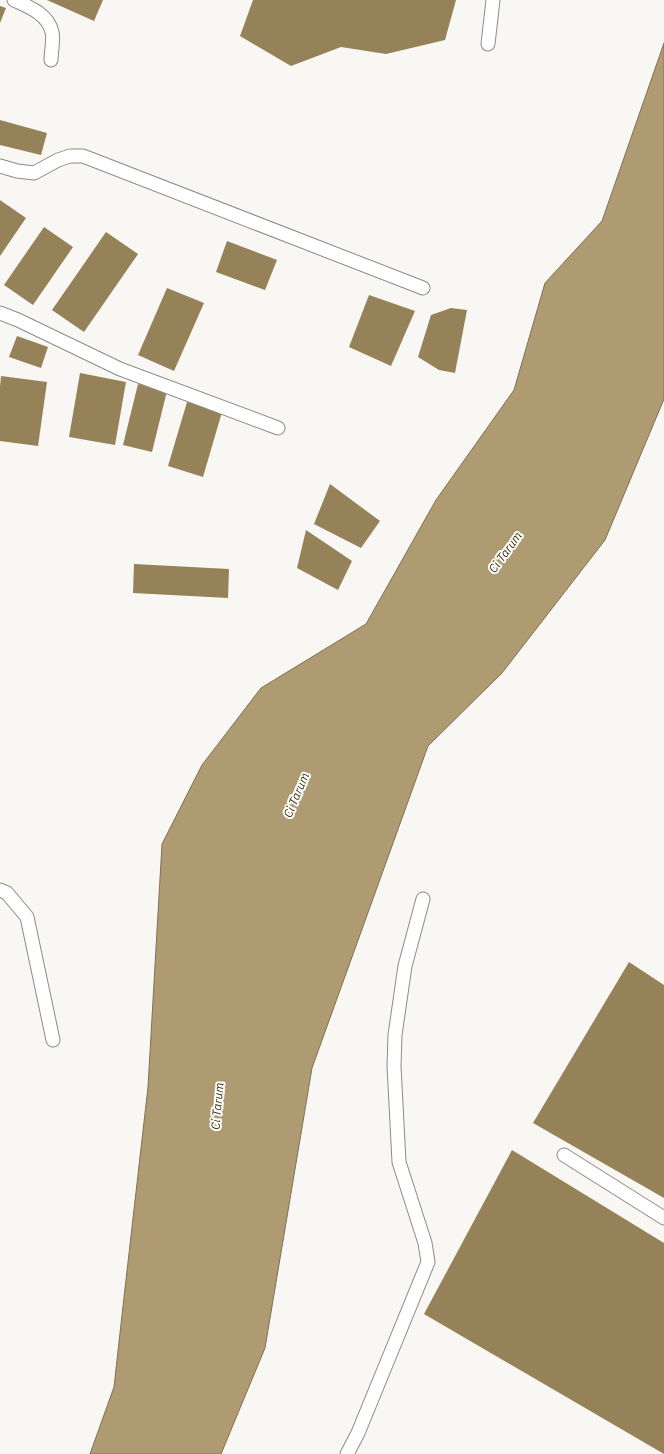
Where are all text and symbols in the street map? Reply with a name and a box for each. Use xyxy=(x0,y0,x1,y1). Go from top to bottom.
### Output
water label: Ci Tarum xyxy=(485,528,525,576)
water label: Ci Tarum xyxy=(280,770,312,820)
water label: Ci Tarum xyxy=(207,1082,227,1130)

